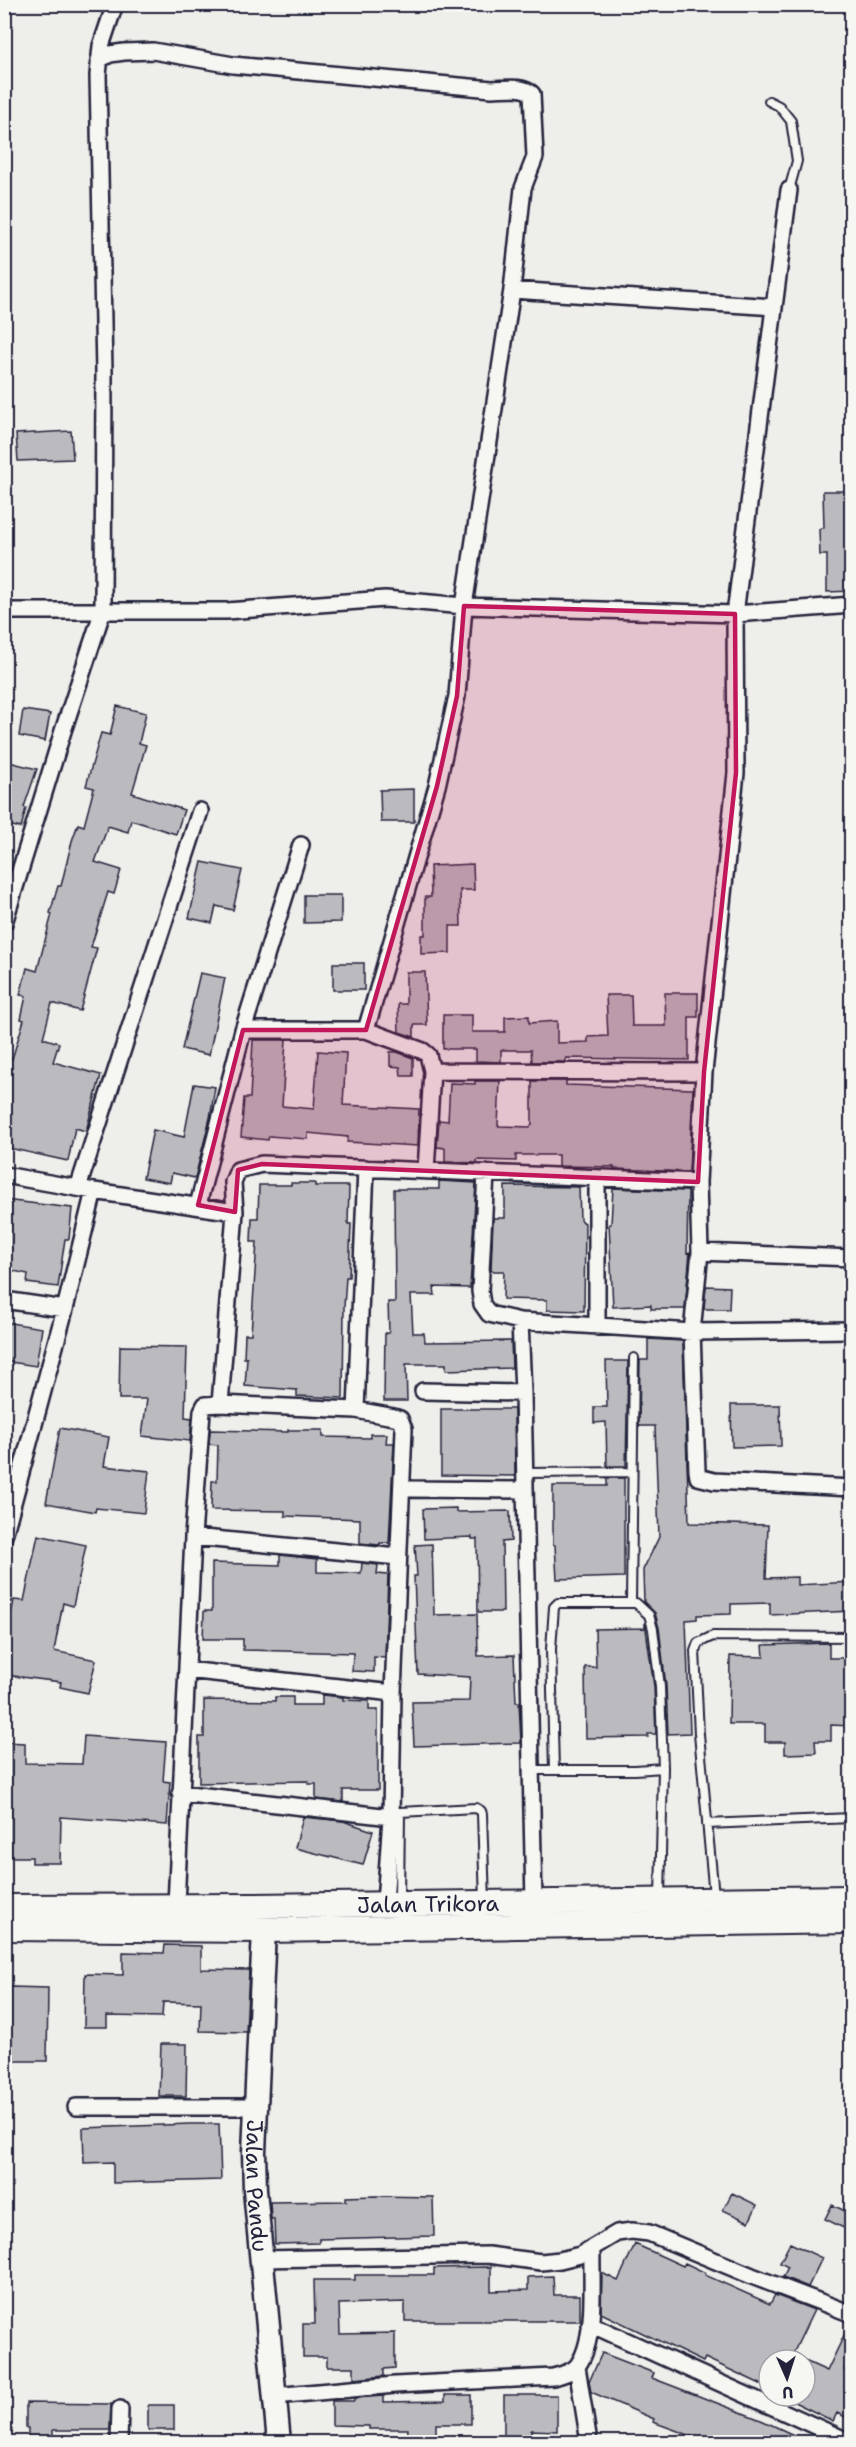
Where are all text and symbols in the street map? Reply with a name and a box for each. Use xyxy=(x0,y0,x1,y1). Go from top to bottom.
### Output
street label: Jalan Trikora xyxy=(357,1888,500,1919)
street label: Jalan Pandu xyxy=(239,2119,275,2253)
north arrow xyxy=(757,2348,817,2408)
text: U xyxy=(782,2382,794,2403)

